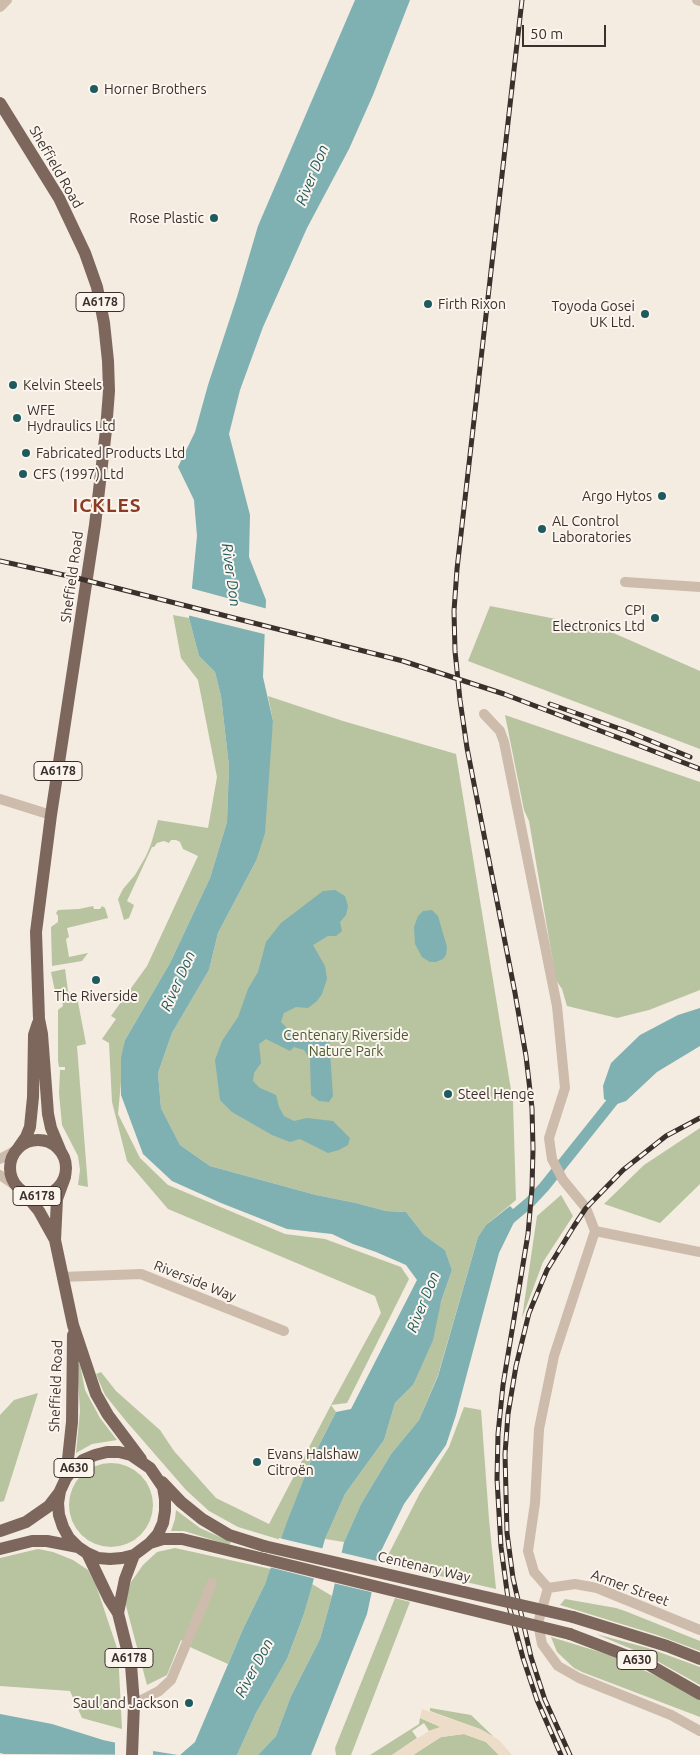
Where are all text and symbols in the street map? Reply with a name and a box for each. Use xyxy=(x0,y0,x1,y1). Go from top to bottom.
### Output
scale bar xyxy=(525,15,609,47)
text: 50 m xyxy=(530,25,563,42)
place label: Horner Brothers xyxy=(104,81,206,97)
marker: Horner Brothers xyxy=(88,83,100,95)
street label: Sheffield Road xyxy=(26,123,86,211)
water label: River Don xyxy=(292,142,332,208)
place label: Rose Plastic xyxy=(129,210,204,226)
marker: Rose Plastic xyxy=(208,212,220,224)
road number: A6178 xyxy=(76,292,124,312)
place label: Firth Rixon xyxy=(438,296,506,312)
marker: Firth Rixon xyxy=(422,298,434,310)
place label: Toyoda Gosei UK Ltd. xyxy=(552,298,635,331)
marker: Toyoda Gosei UK Ltd. xyxy=(639,308,651,320)
place label: Kelvin Steels xyxy=(23,377,102,393)
marker: Kelvin Steels xyxy=(7,379,19,391)
place label: WFE Hydraulics Ltd xyxy=(27,402,116,434)
marker: WFE Hydraulics Ltd xyxy=(11,412,23,424)
place label: Fabricated Products Ltd xyxy=(36,445,185,461)
marker: Fabricated Products Ltd xyxy=(20,447,32,459)
place label: CFS (1997) Ltd xyxy=(33,466,124,482)
marker: CFS (1997) Ltd xyxy=(17,468,29,480)
place label: Argo Hytos xyxy=(582,488,652,504)
marker: Argo Hytos xyxy=(656,490,668,502)
district label: ICKLES xyxy=(72,495,142,517)
place label: AL Control Laboratories xyxy=(552,513,631,546)
marker: AL Control Laboratories xyxy=(536,523,548,535)
street label: Sheffield Road xyxy=(57,530,87,624)
water label: River Don xyxy=(218,542,244,608)
place label: CPI Electronics Ltd xyxy=(552,602,645,634)
marker: CPI Electronics Ltd xyxy=(649,612,661,624)
road number: A6178 xyxy=(34,761,82,780)
water label: River Don xyxy=(157,948,199,1014)
marker: The Riverside xyxy=(90,974,102,986)
place label: The Riverside xyxy=(54,988,138,1004)
park label: Centenary Riverside Nature Park xyxy=(283,1027,409,1060)
place label: Steel Henge xyxy=(458,1086,534,1102)
marker: Steel Henge xyxy=(442,1088,454,1100)
road number: A6178 xyxy=(13,1186,61,1206)
street label: Riverside Way xyxy=(151,1257,239,1305)
water label: River Don xyxy=(403,1269,443,1335)
street label: Sheffield Road xyxy=(46,1340,66,1432)
place label: Evans Halshaw Citroën xyxy=(267,1446,359,1478)
marker: Evans Halshaw Citroën xyxy=(251,1456,263,1468)
road number: A630 xyxy=(54,1459,94,1478)
street label: Centenary Way xyxy=(376,1548,472,1586)
street label: Armer Street xyxy=(589,1566,671,1610)
water label: River Don xyxy=(231,1636,277,1700)
road number: A6178 xyxy=(105,1649,153,1668)
road number: A630 xyxy=(617,1650,657,1670)
place label: Saul and Jackson xyxy=(73,1695,179,1711)
marker: Saul and Jackson xyxy=(183,1697,195,1709)

